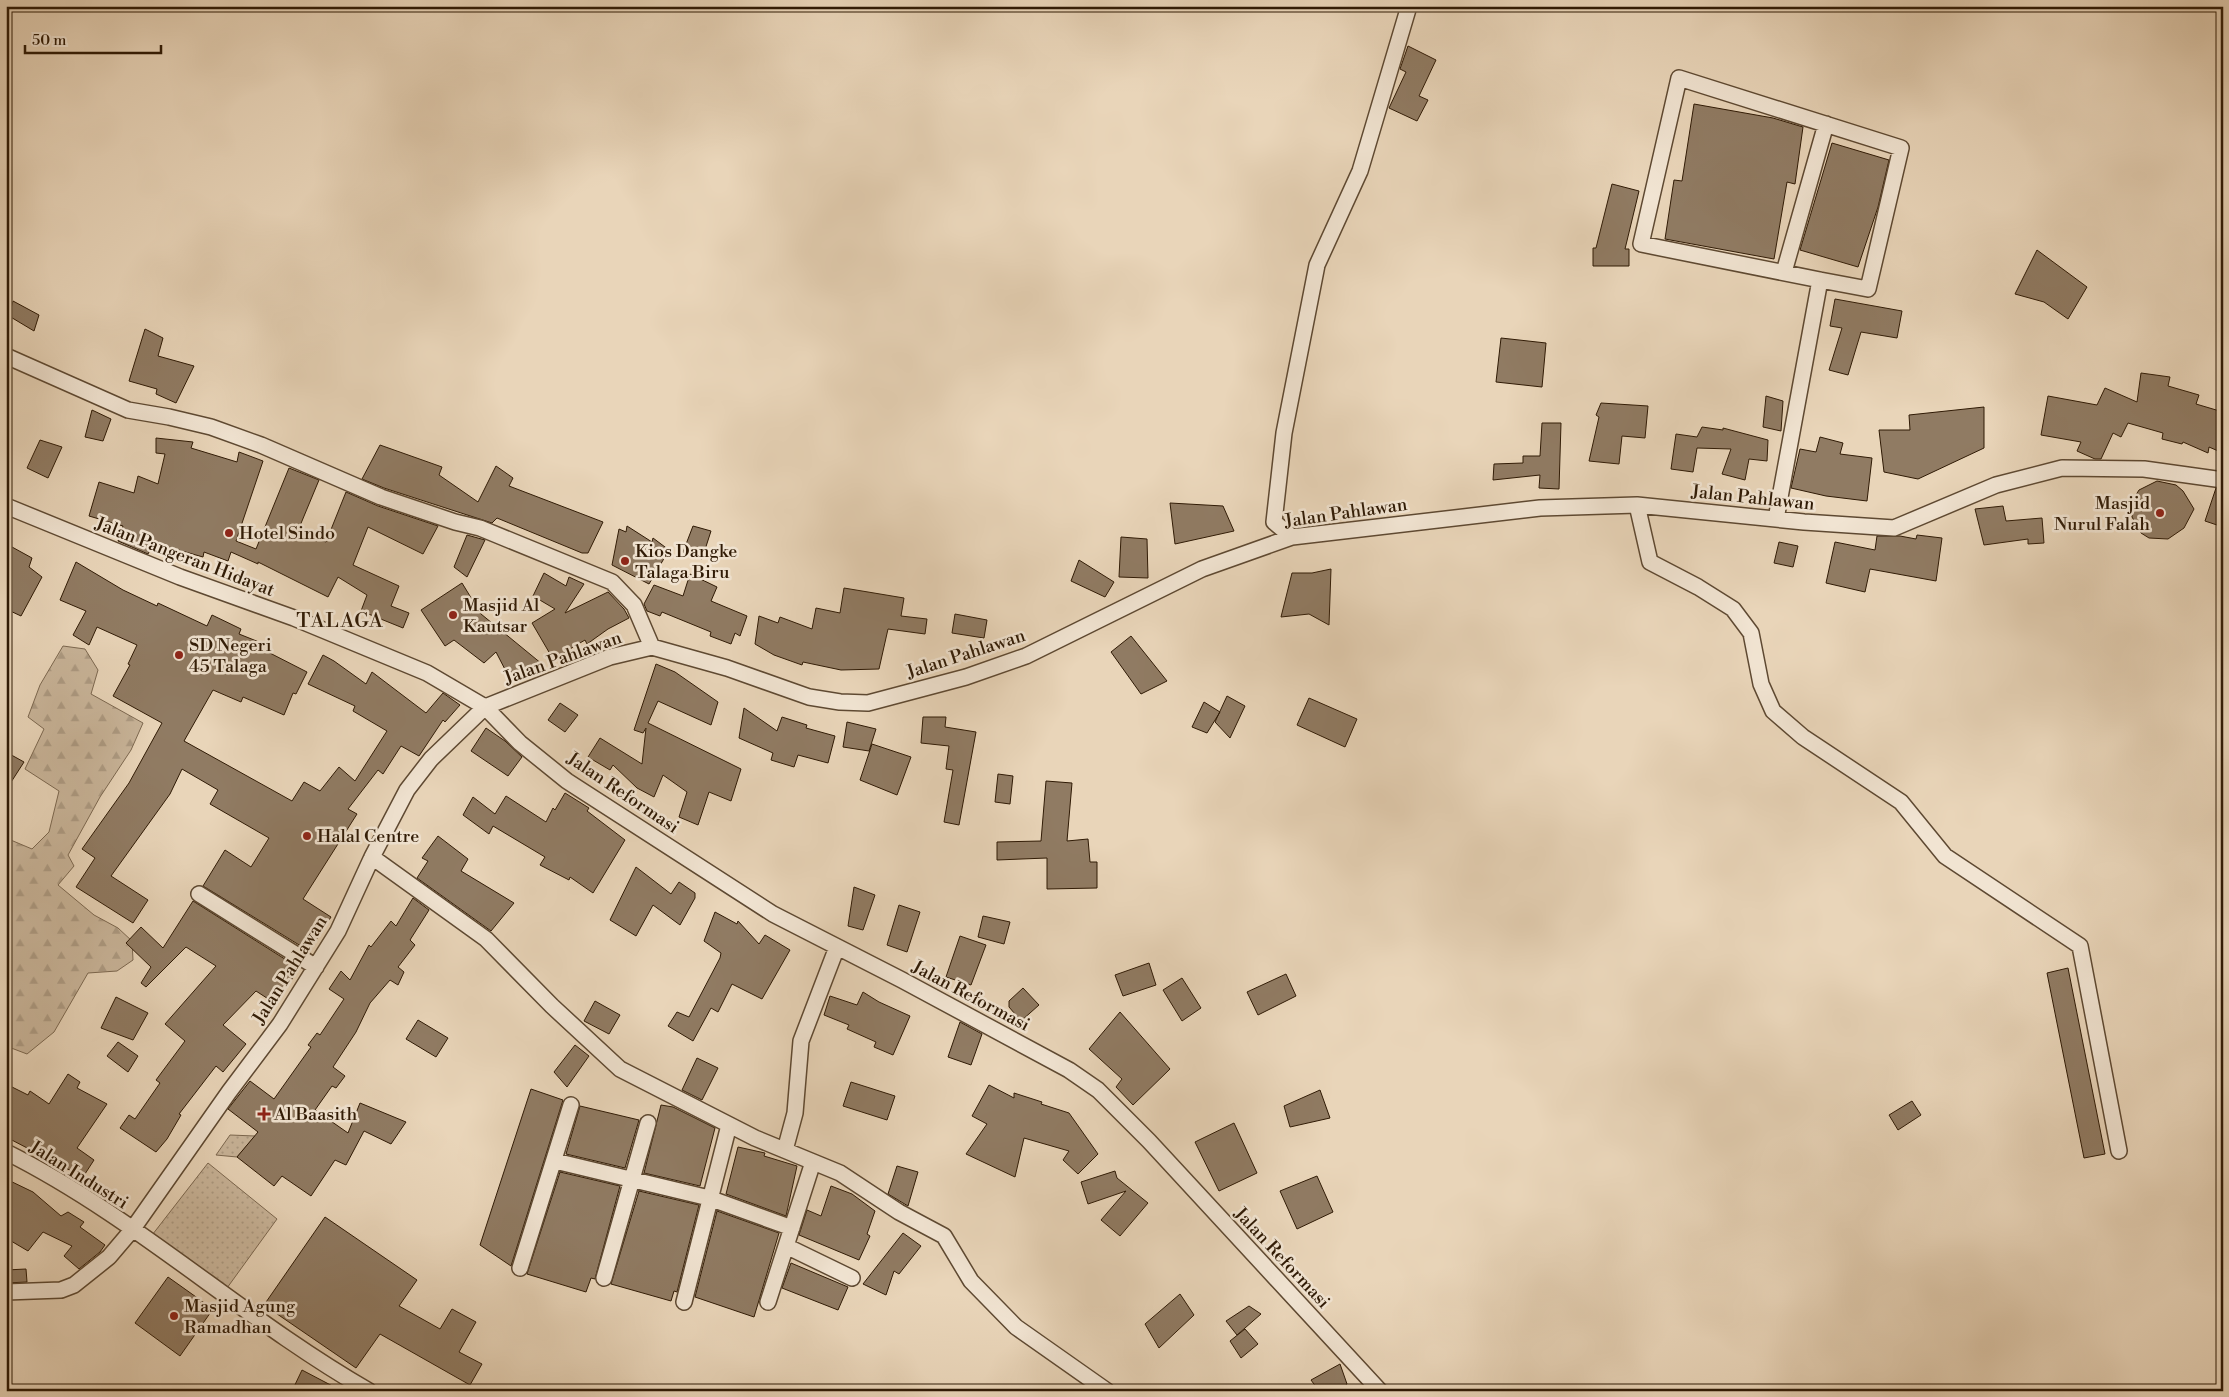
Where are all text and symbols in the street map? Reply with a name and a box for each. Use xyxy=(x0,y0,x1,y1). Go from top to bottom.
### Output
scale bar xyxy=(25,22,161,54)
text: 50 m xyxy=(32,31,66,50)
street label: Jalan Pahlawan xyxy=(1689,480,1816,516)
place label: Masjid Nurul Falah xyxy=(2054,492,2151,536)
street label: Jalan Pahlawan xyxy=(1282,493,1409,533)
marker: Masjid Nurul Falah xyxy=(2154,507,2166,519)
street label: Jalan Pangeran Hidayat xyxy=(91,512,278,602)
place label: Hotel Sindo xyxy=(239,522,335,545)
marker: Hotel Sindo xyxy=(223,527,235,539)
place label: Kios Dangke Talaga Biru xyxy=(635,540,737,584)
marker: Kios Dangke Talaga Biru xyxy=(619,555,631,567)
place label: Masjid Al Kautsar xyxy=(463,594,540,638)
district label: TALAGA xyxy=(296,609,384,634)
marker: Masjid Al Kautsar xyxy=(447,609,459,621)
street label: Jalan Pahlawan xyxy=(903,624,1029,684)
street label: Jalan Pahlawan xyxy=(500,626,625,690)
place label: SD Negeri 45 Talaga xyxy=(189,634,272,678)
marker: SD Negeri 45 Talaga xyxy=(173,649,185,661)
street label: Jalan Reformasi xyxy=(562,747,683,839)
place label: Halal Centre xyxy=(317,825,419,848)
marker: Halal Centre xyxy=(301,830,313,842)
street label: Jalan Pahlawan xyxy=(247,911,333,1029)
street label: Jalan Reformasi xyxy=(907,955,1034,1037)
place label: Al Baasith xyxy=(273,1103,357,1126)
marker: Al Baasith xyxy=(258,1108,270,1120)
street label: Jalan Industri xyxy=(25,1135,133,1214)
street label: Jalan Reformasi xyxy=(1229,1202,1335,1313)
place label: Masjid Agung Ramadhan xyxy=(184,1295,296,1339)
marker: Masjid Agung Ramadhan xyxy=(168,1310,180,1322)

